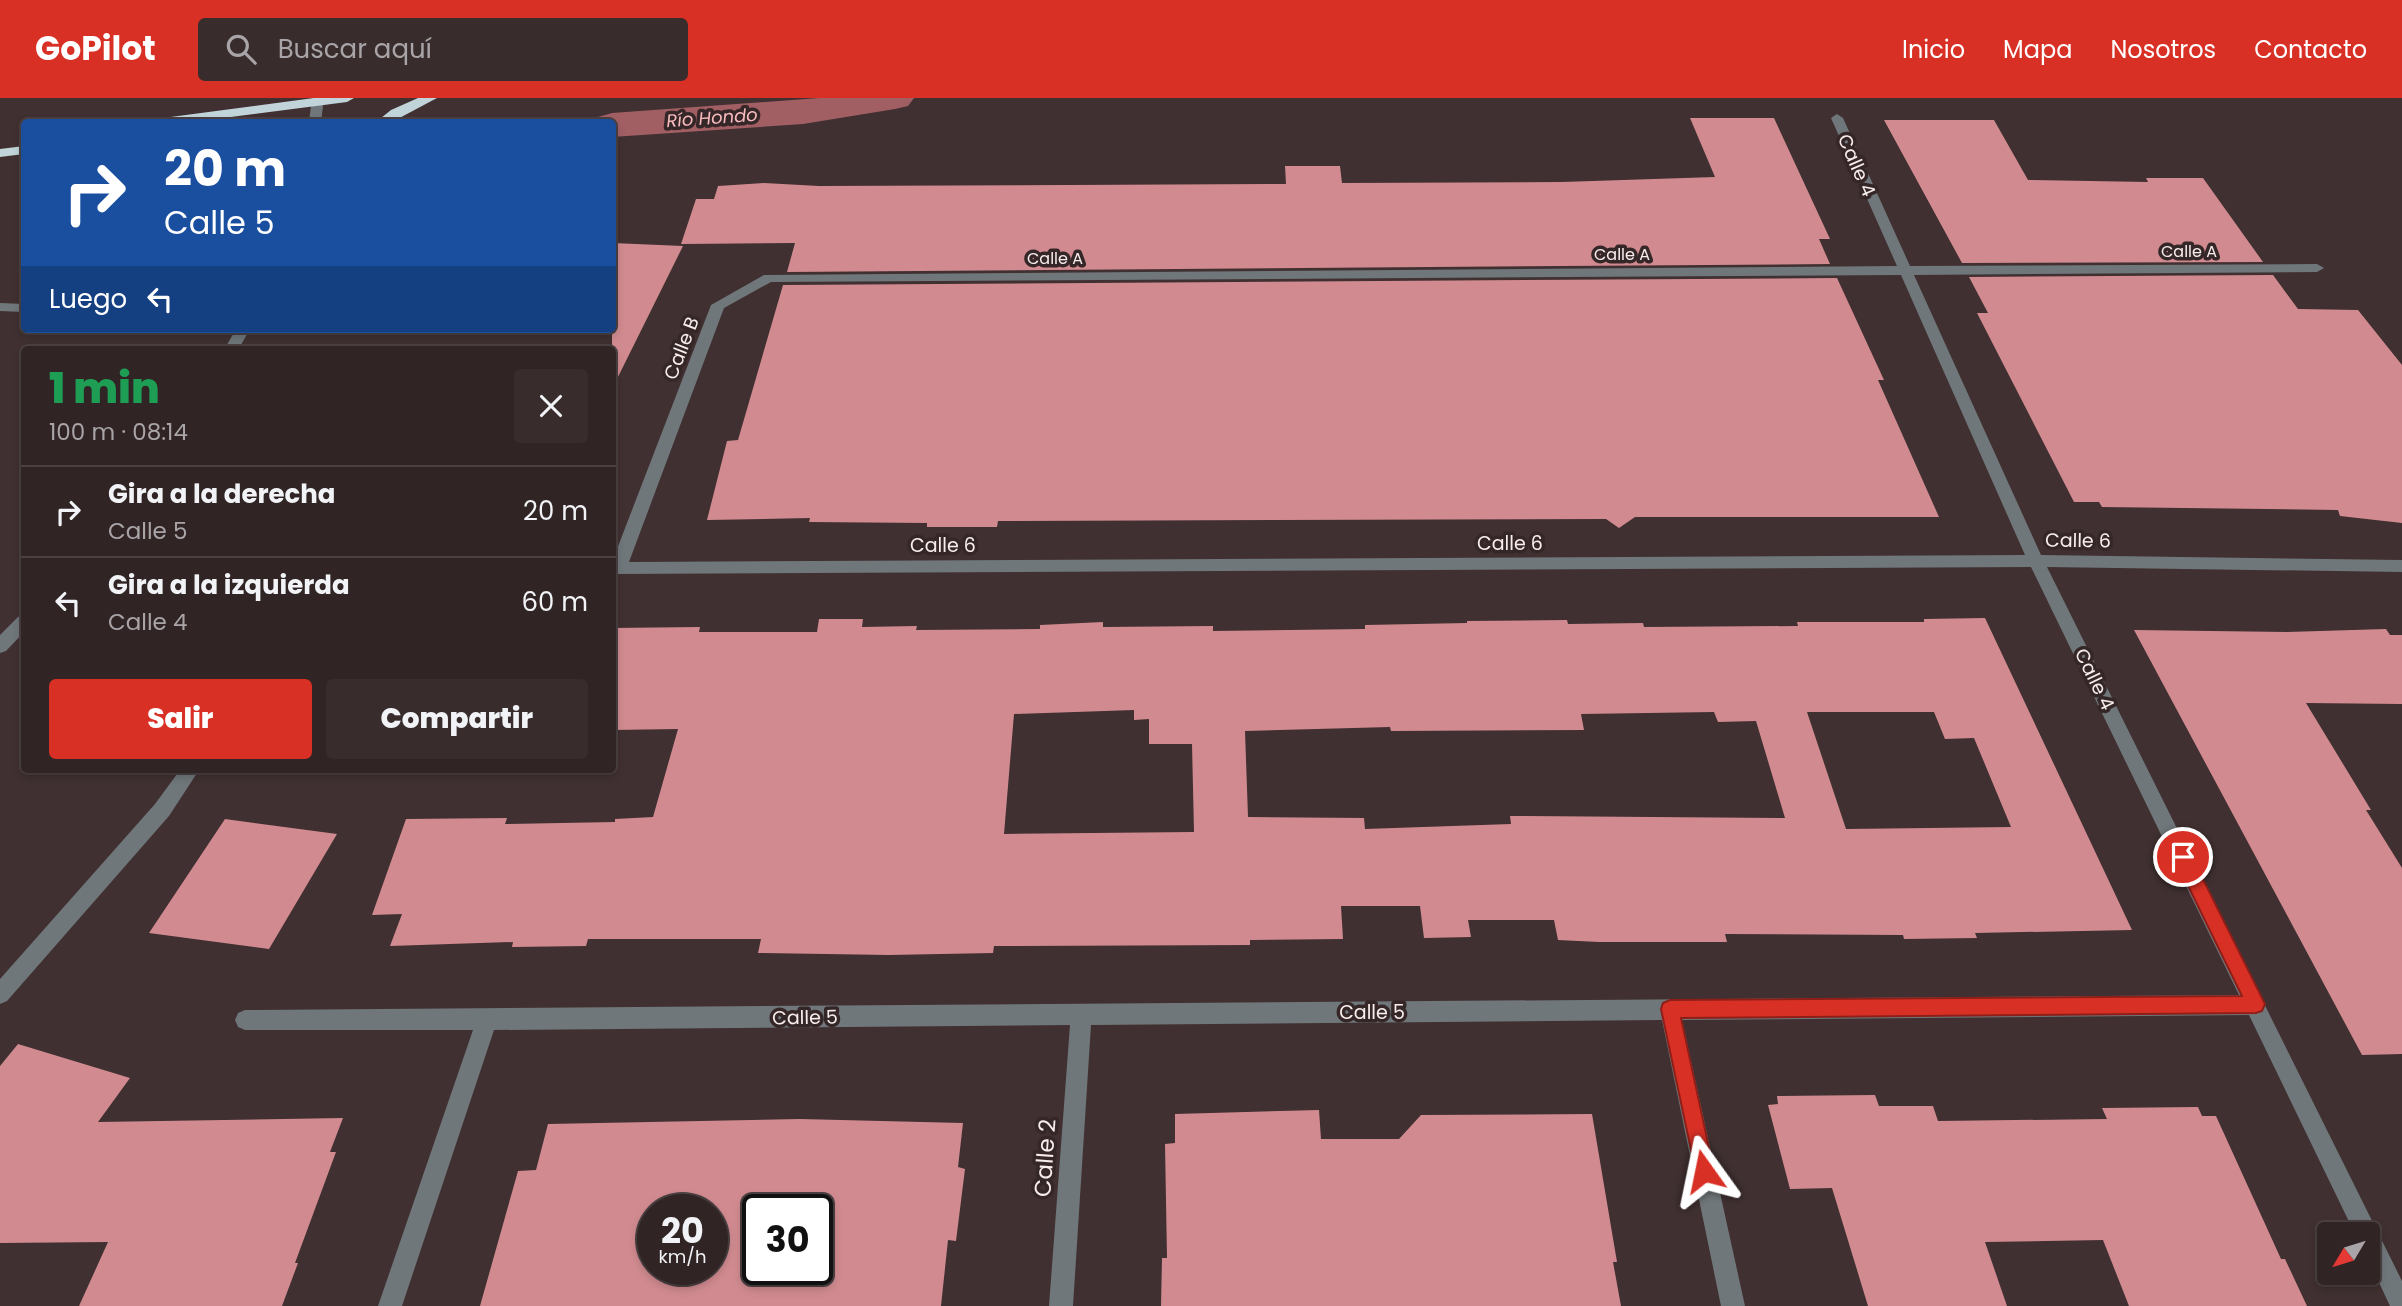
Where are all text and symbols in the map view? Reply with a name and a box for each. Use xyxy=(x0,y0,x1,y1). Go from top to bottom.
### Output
search box xyxy=(198,18,688,81)
text: GoPilot xyxy=(35,25,156,72)
icon: search xyxy=(222,30,260,68)
text: Buscar aquí xyxy=(278,31,432,67)
text: Inicio xyxy=(1902,33,1965,66)
text: Mapa xyxy=(2003,33,2072,66)
text: Nosotros xyxy=(2110,33,2216,66)
text: Contacto xyxy=(2254,33,2367,66)
water label: Río Hondo xyxy=(665,102,758,133)
street label: Calle 4 xyxy=(1831,130,1882,201)
text: 20 m xyxy=(164,135,286,203)
icon: right xyxy=(49,147,140,238)
text: Calle 5 xyxy=(164,200,275,245)
street label: Calle A xyxy=(2161,240,2217,263)
street label: Calle A xyxy=(1594,243,1650,266)
street label: Calle A xyxy=(1027,247,1083,270)
icon: left xyxy=(141,280,179,318)
text: Luego xyxy=(49,281,127,317)
street label: Calle B xyxy=(657,313,706,384)
text: 1 min xyxy=(49,359,160,418)
button: close xyxy=(514,369,588,443)
text: 100 m · 08:14 xyxy=(49,416,188,448)
text: Gira a la derecha xyxy=(108,476,336,512)
icon: right xyxy=(49,493,87,531)
text: 20 m xyxy=(523,493,588,529)
text: Calle 5 xyxy=(108,515,187,547)
street label: Calle 6 xyxy=(2045,526,2111,555)
street label: Calle 6 xyxy=(1477,530,1543,557)
street label: Calle 6 xyxy=(910,532,976,559)
text: Gira a la izquierda xyxy=(108,567,350,603)
icon: left xyxy=(49,584,87,622)
text: 60 m xyxy=(521,584,588,620)
text: Calle 4 xyxy=(108,606,188,638)
street label: Calle 4 xyxy=(2068,644,2121,715)
button: Salir xyxy=(49,679,312,759)
button: Compartir xyxy=(326,679,588,759)
pin xyxy=(2153,827,2213,887)
icon: arrive xyxy=(2164,838,2202,876)
street label: Calle 5 xyxy=(1339,999,1405,1026)
street label: Calle 5 xyxy=(772,1003,838,1032)
street label: Calle 2 xyxy=(1026,1118,1064,1198)
position arrow xyxy=(1667,1134,1741,1208)
speed limit sign: 30 xyxy=(742,1194,833,1285)
text: 20 xyxy=(661,1206,704,1255)
north arrow xyxy=(2317,1222,2380,1284)
map controls xyxy=(2317,1222,2380,1285)
text: km/h xyxy=(659,1244,706,1269)

